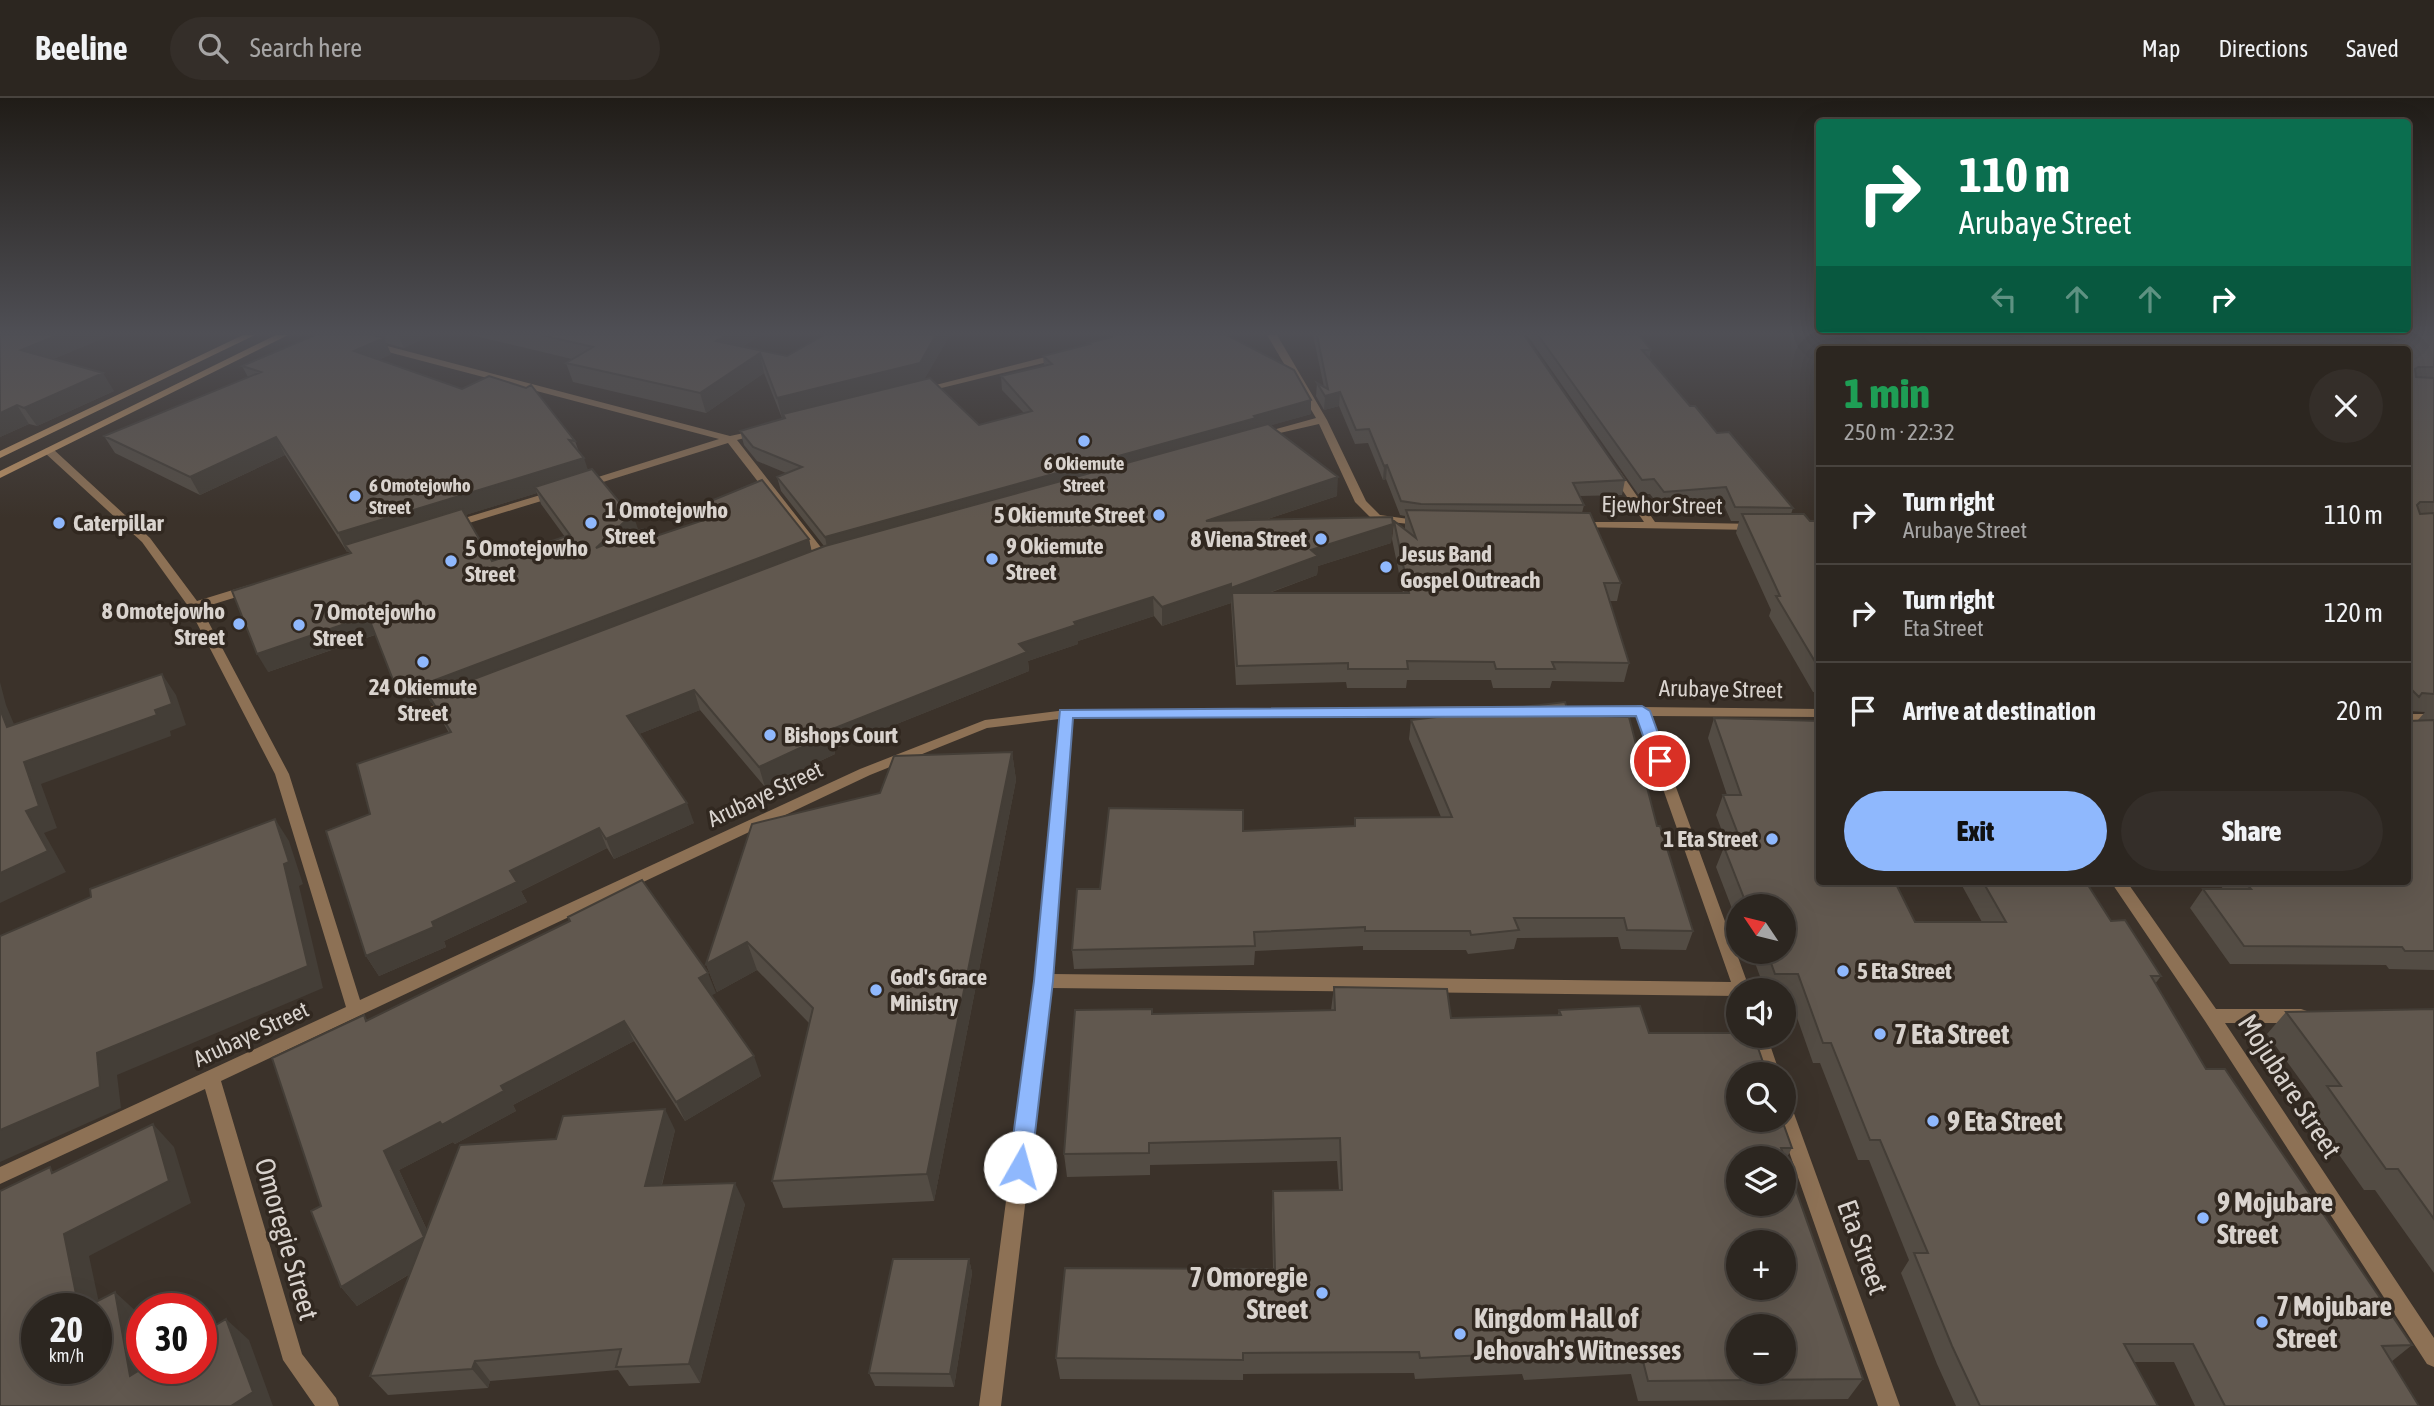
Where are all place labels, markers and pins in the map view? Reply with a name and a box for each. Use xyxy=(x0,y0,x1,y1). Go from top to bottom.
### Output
marker: 6 Okiemute Street xyxy=(1076,433,1092,449)
place label: 6 Okiemute Street xyxy=(1044,452,1125,496)
place label: 6 Omotejowho Street xyxy=(369,474,471,518)
marker: 6 Omotejowho Street xyxy=(347,488,363,504)
place label: 1 Omotejowho Street xyxy=(605,497,728,549)
place label: 5 Okiemute Street xyxy=(994,502,1145,528)
marker: 5 Okiemute Street xyxy=(1151,507,1167,523)
place label: Caterpillar xyxy=(73,510,165,536)
marker: Caterpillar xyxy=(51,515,67,531)
marker: 1 Omotejowho Street xyxy=(583,515,599,531)
place label: 8 Viena Street xyxy=(1191,526,1307,552)
marker: 8 Viena Street xyxy=(1313,531,1329,547)
place label: 9 Okiemute Street xyxy=(1006,533,1104,585)
place label: 5 Omotejowho Street xyxy=(465,535,588,587)
place label: Jesus Band Gospel Outreach xyxy=(1399,541,1540,593)
marker: 9 Okiemute Street xyxy=(984,551,1000,567)
marker: 5 Omotejowho Street xyxy=(443,553,459,569)
marker: Jesus Band Gospel Outreach xyxy=(1378,559,1394,575)
place label: 8 Omotejowho Street xyxy=(102,598,225,650)
place label: 7 Omotejowho Street xyxy=(313,599,436,651)
marker: 8 Omotejowho Street xyxy=(231,616,247,632)
marker: 7 Omotejowho Street xyxy=(291,617,307,633)
marker: 24 Okiemute Street xyxy=(415,654,431,670)
place label: 24 Okiemute Street xyxy=(369,674,477,726)
place label: Bishops Court xyxy=(784,722,898,748)
marker: Bishops Court xyxy=(762,727,778,743)
pin xyxy=(1630,731,1690,791)
place label: 1 Eta Street xyxy=(1663,826,1758,852)
marker: 1 Eta Street xyxy=(1764,831,1780,847)
place label: 5 Eta Street xyxy=(1857,958,1952,984)
marker: 5 Eta Street xyxy=(1835,963,1851,979)
place label: God's Grace Ministry xyxy=(890,964,987,1016)
marker: God's Grace Ministry xyxy=(868,982,884,998)
place label: 7 Eta Street xyxy=(1894,1018,2009,1050)
marker: 7 Eta Street xyxy=(1872,1026,1888,1042)
place label: 9 Eta Street xyxy=(1947,1105,2062,1137)
marker: 9 Eta Street xyxy=(1925,1113,1941,1129)
place label: 9 Mojubare Street xyxy=(2217,1186,2333,1250)
marker: 9 Mojubare Street xyxy=(2195,1210,2211,1226)
place label: 7 Omoregie Street xyxy=(1189,1261,1308,1325)
marker: 7 Omoregie Street xyxy=(1314,1285,1330,1301)
place label: 7 Mojubare Street xyxy=(2276,1290,2392,1354)
place label: Kingdom Hall of Jehovah's Witnesses xyxy=(1473,1302,1681,1366)
marker: 7 Mojubare Street xyxy=(2254,1314,2270,1330)
marker: Kingdom Hall of Jehovah's Witnesses xyxy=(1452,1326,1468,1342)

